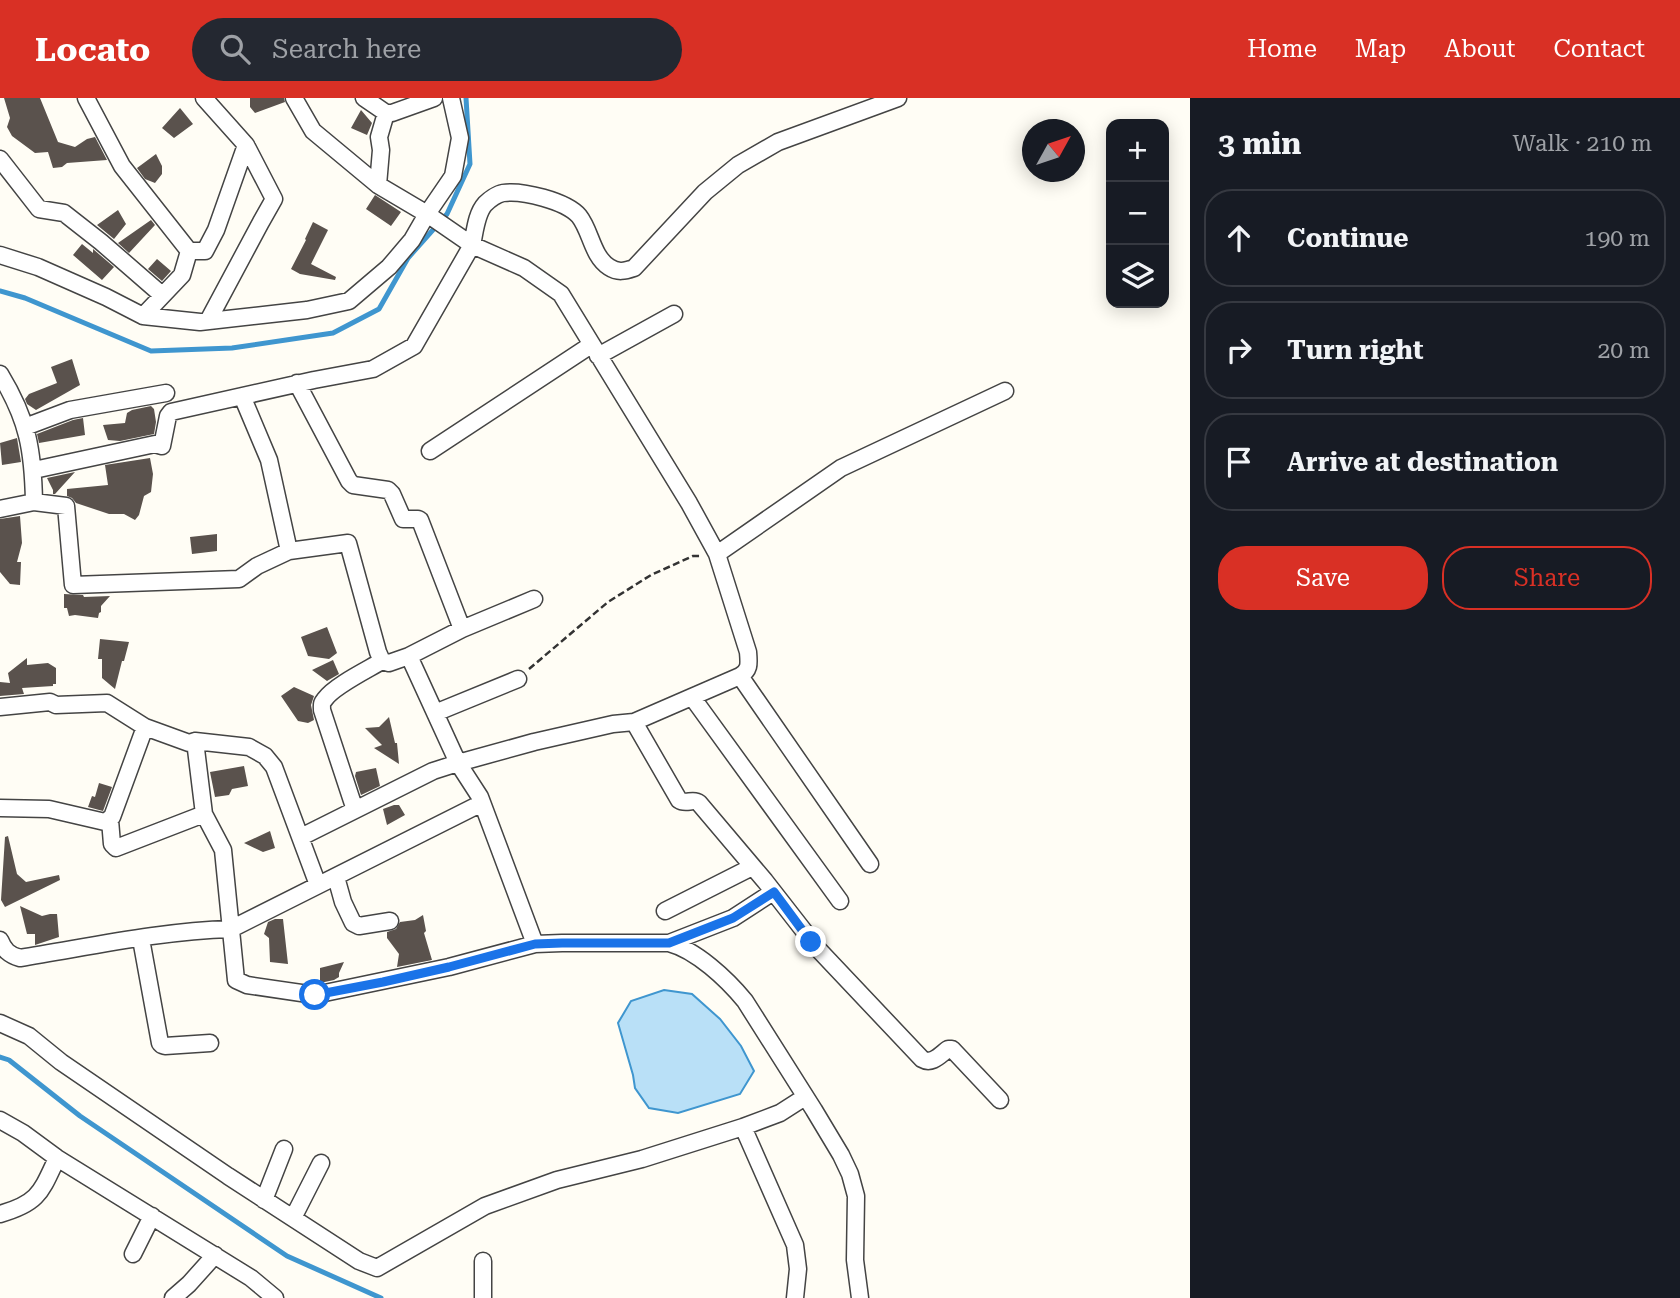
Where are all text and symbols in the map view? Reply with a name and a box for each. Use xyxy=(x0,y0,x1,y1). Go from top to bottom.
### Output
search box xyxy=(192,18,682,81)
text: Locato xyxy=(35,30,150,69)
icon: search xyxy=(216,30,254,68)
text: Search here xyxy=(272,34,421,64)
text: Home xyxy=(1247,35,1317,63)
text: Map xyxy=(1355,35,1406,63)
text: About xyxy=(1444,35,1515,63)
text: Contact xyxy=(1553,35,1645,63)
north arrow xyxy=(1022,119,1085,182)
map controls xyxy=(1106,119,1169,308)
button: + xyxy=(1106,119,1169,182)
text: 3 min xyxy=(1218,126,1301,161)
text: Walk · 210 m xyxy=(1513,130,1652,157)
button: − xyxy=(1106,182,1169,245)
icon: ahead xyxy=(1220,219,1258,257)
text: Continue xyxy=(1287,223,1409,253)
text: 190 m xyxy=(1585,225,1650,252)
button: layers xyxy=(1106,245,1169,308)
icon: right xyxy=(1220,331,1258,369)
text: Turn right xyxy=(1287,335,1423,365)
text: 20 m xyxy=(1597,337,1650,364)
icon: arrive xyxy=(1220,443,1258,481)
text: Arrive at destination xyxy=(1287,447,1558,477)
button: Save xyxy=(1218,546,1428,610)
button: Share xyxy=(1442,546,1652,610)
route end xyxy=(795,926,826,957)
route start xyxy=(299,979,330,1010)

